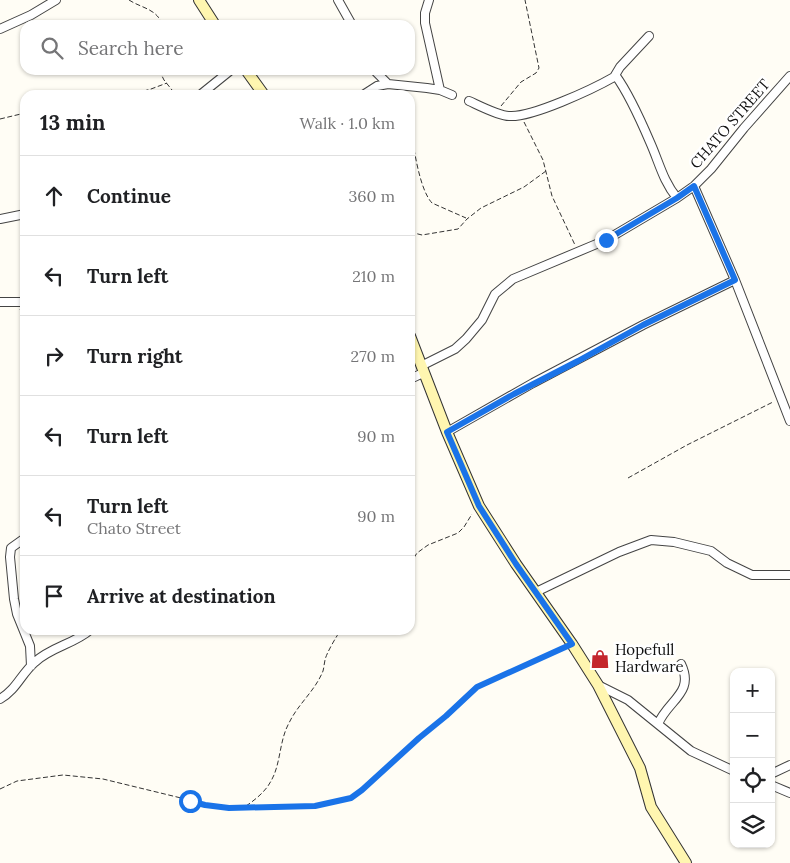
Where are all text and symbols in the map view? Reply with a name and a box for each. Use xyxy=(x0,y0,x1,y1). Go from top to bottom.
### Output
search box xyxy=(20,20,415,75)
icon: search xyxy=(38,34,66,62)
text: Search here xyxy=(78,36,184,60)
street label: CHATO STREET xyxy=(686,75,774,172)
text: 13 min xyxy=(40,109,105,136)
text: Walk · 1.0 km xyxy=(300,113,395,133)
icon: ahead xyxy=(40,182,68,210)
text: Continue xyxy=(87,184,171,208)
text: 360 m xyxy=(348,186,395,206)
route end xyxy=(595,229,618,252)
icon: left xyxy=(40,262,68,290)
text: Turn left xyxy=(87,264,168,288)
text: 210 m xyxy=(352,266,395,286)
icon: right xyxy=(40,342,68,370)
text: Turn right xyxy=(87,344,183,368)
text: 270 m xyxy=(351,346,395,366)
icon: left xyxy=(40,422,68,450)
text: Turn left xyxy=(87,424,168,448)
text: 90 m xyxy=(357,426,395,446)
text: Turn left xyxy=(87,494,168,518)
icon: left xyxy=(40,502,68,530)
text: 90 m xyxy=(357,506,395,526)
text: Chato Street xyxy=(87,518,181,538)
icon: arrive xyxy=(40,582,68,610)
text: Arrive at destination xyxy=(87,584,276,608)
place label: Hopefull Hardware xyxy=(615,640,684,676)
shop icon: Hopefull Hardware xyxy=(589,648,611,670)
map controls xyxy=(730,668,775,848)
button: + xyxy=(730,668,775,713)
button: − xyxy=(730,713,775,758)
button: locate xyxy=(730,758,775,803)
route start xyxy=(179,790,202,813)
button: layers xyxy=(730,803,775,848)

